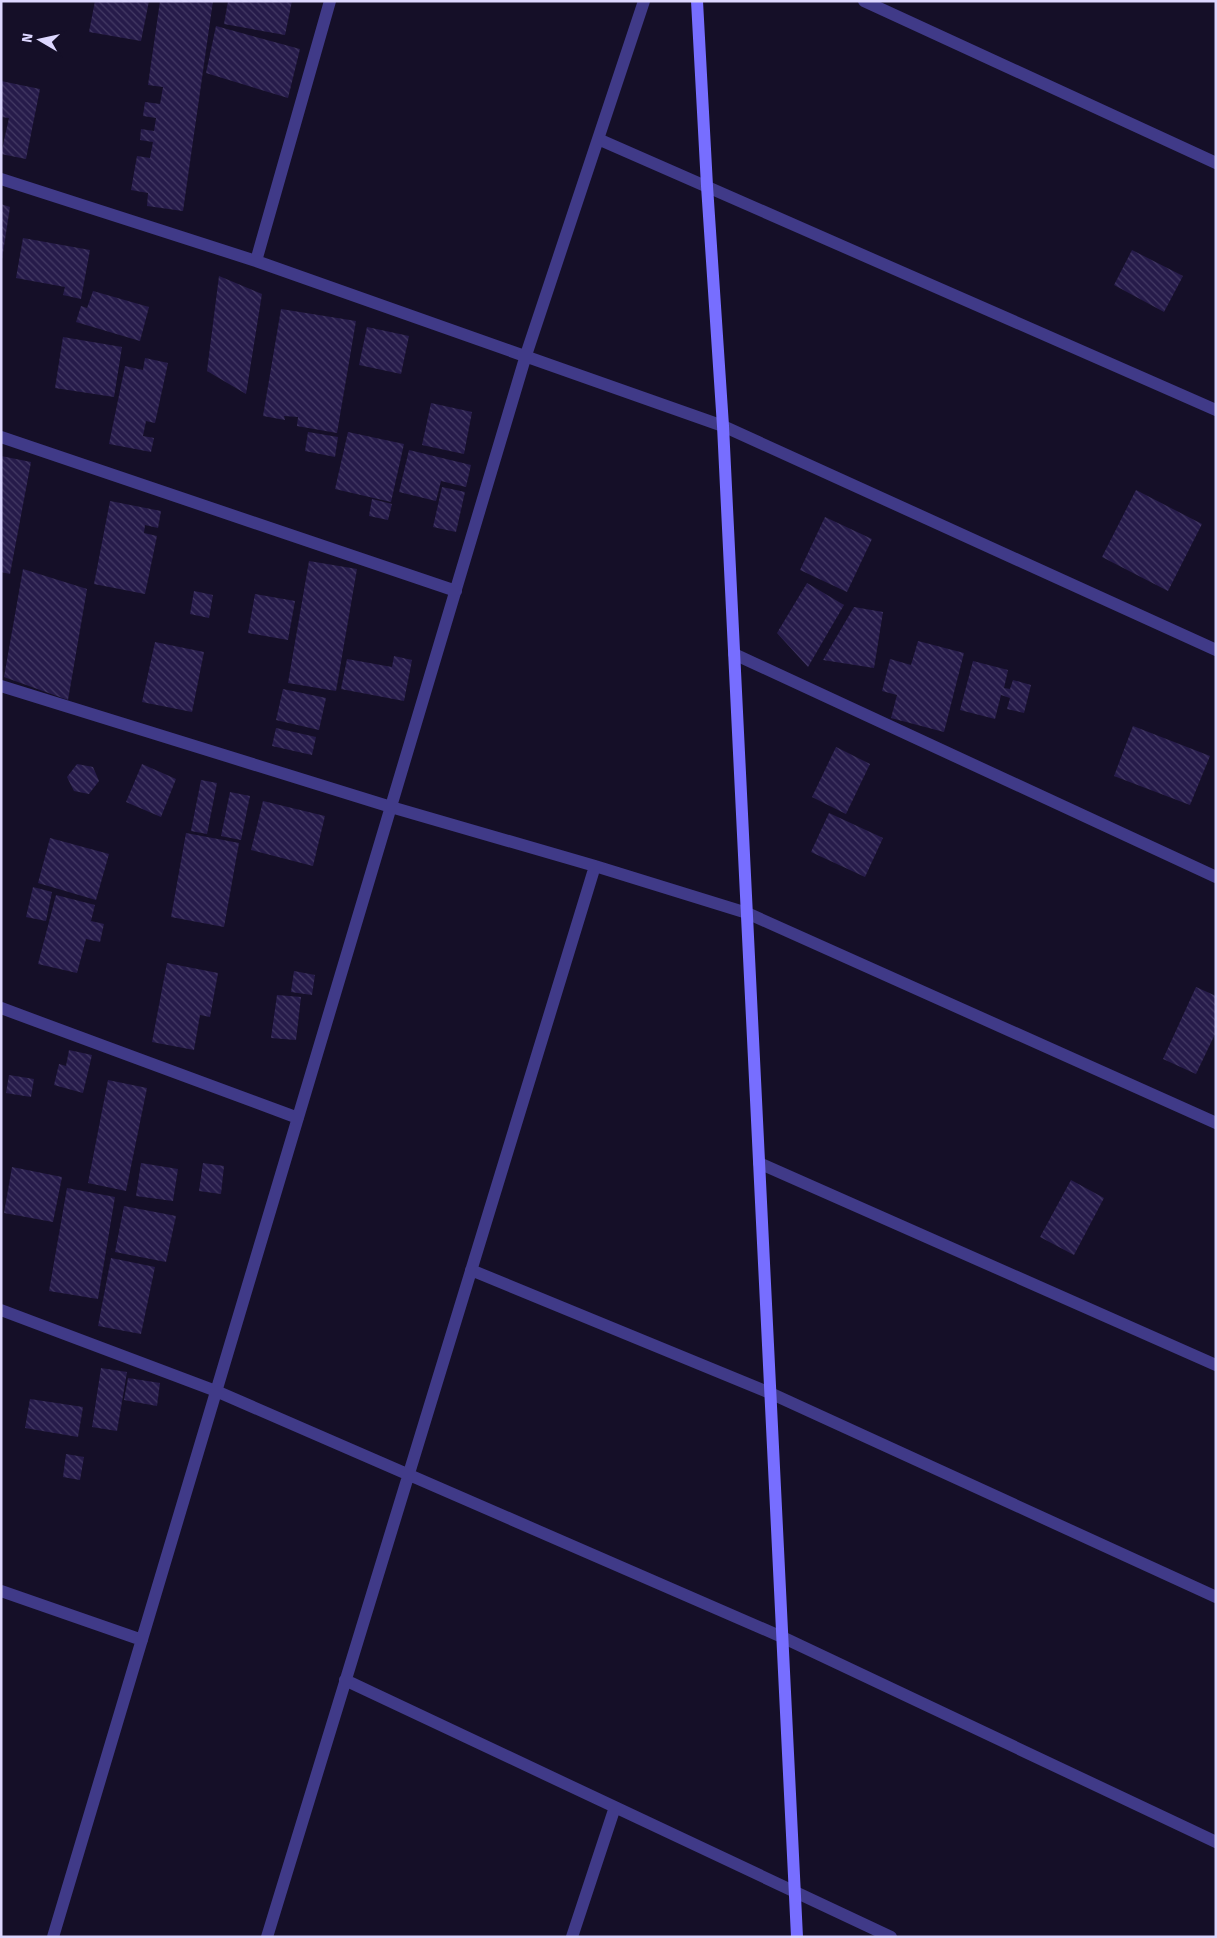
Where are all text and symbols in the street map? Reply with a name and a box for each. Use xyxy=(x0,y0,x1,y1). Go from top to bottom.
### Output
north arrow xyxy=(15,15,65,65)
text: N xyxy=(19,32,37,44)

